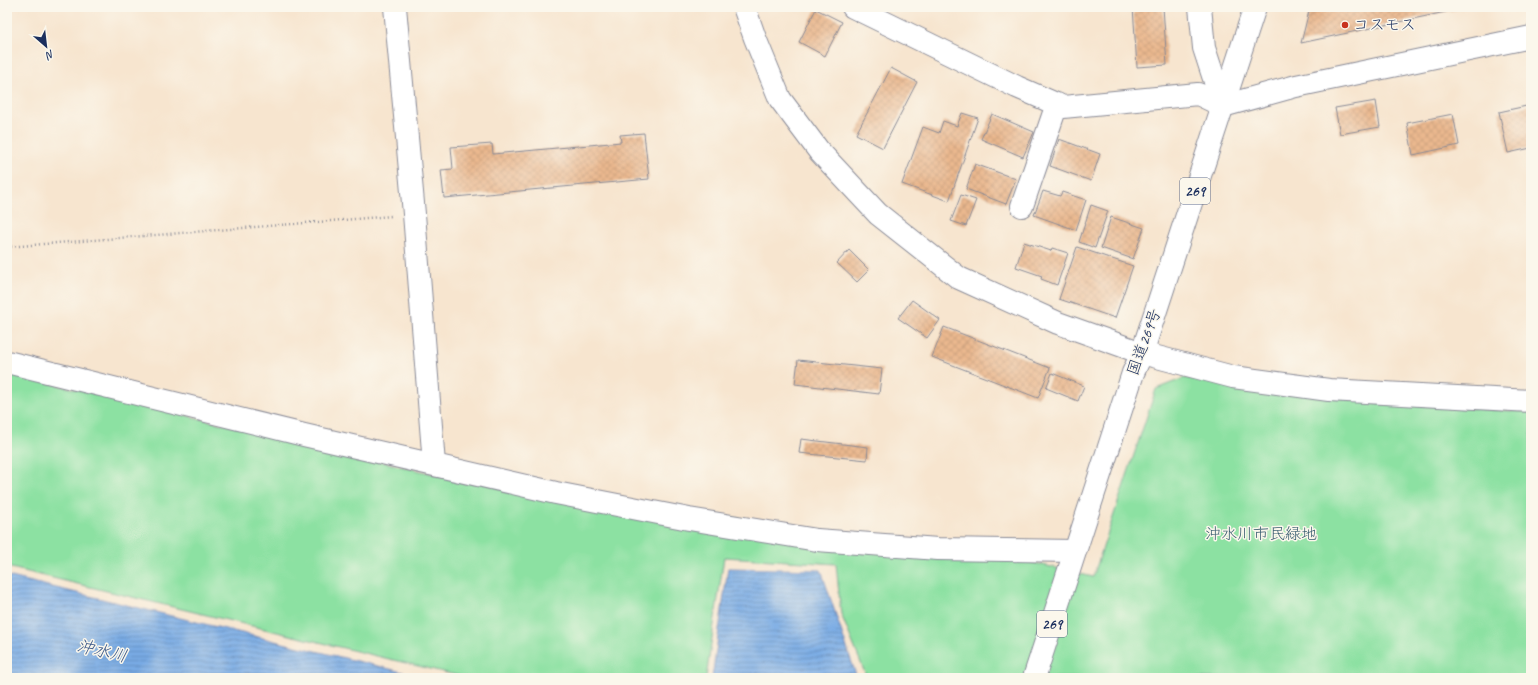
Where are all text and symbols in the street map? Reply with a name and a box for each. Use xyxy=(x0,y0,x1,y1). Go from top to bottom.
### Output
place label: コスモス xyxy=(1353,15,1416,35)
marker: コスモス xyxy=(1340,20,1350,30)
north arrow xyxy=(26,26,66,66)
text: N xyxy=(42,47,57,64)
road number: 269 xyxy=(1180,178,1210,204)
street label: 国道269号 xyxy=(1123,306,1165,378)
park label: 沖水川市民緑地 xyxy=(1205,524,1317,544)
road number: 269 xyxy=(1037,611,1067,637)
water label: 沖水川 xyxy=(75,635,129,667)

